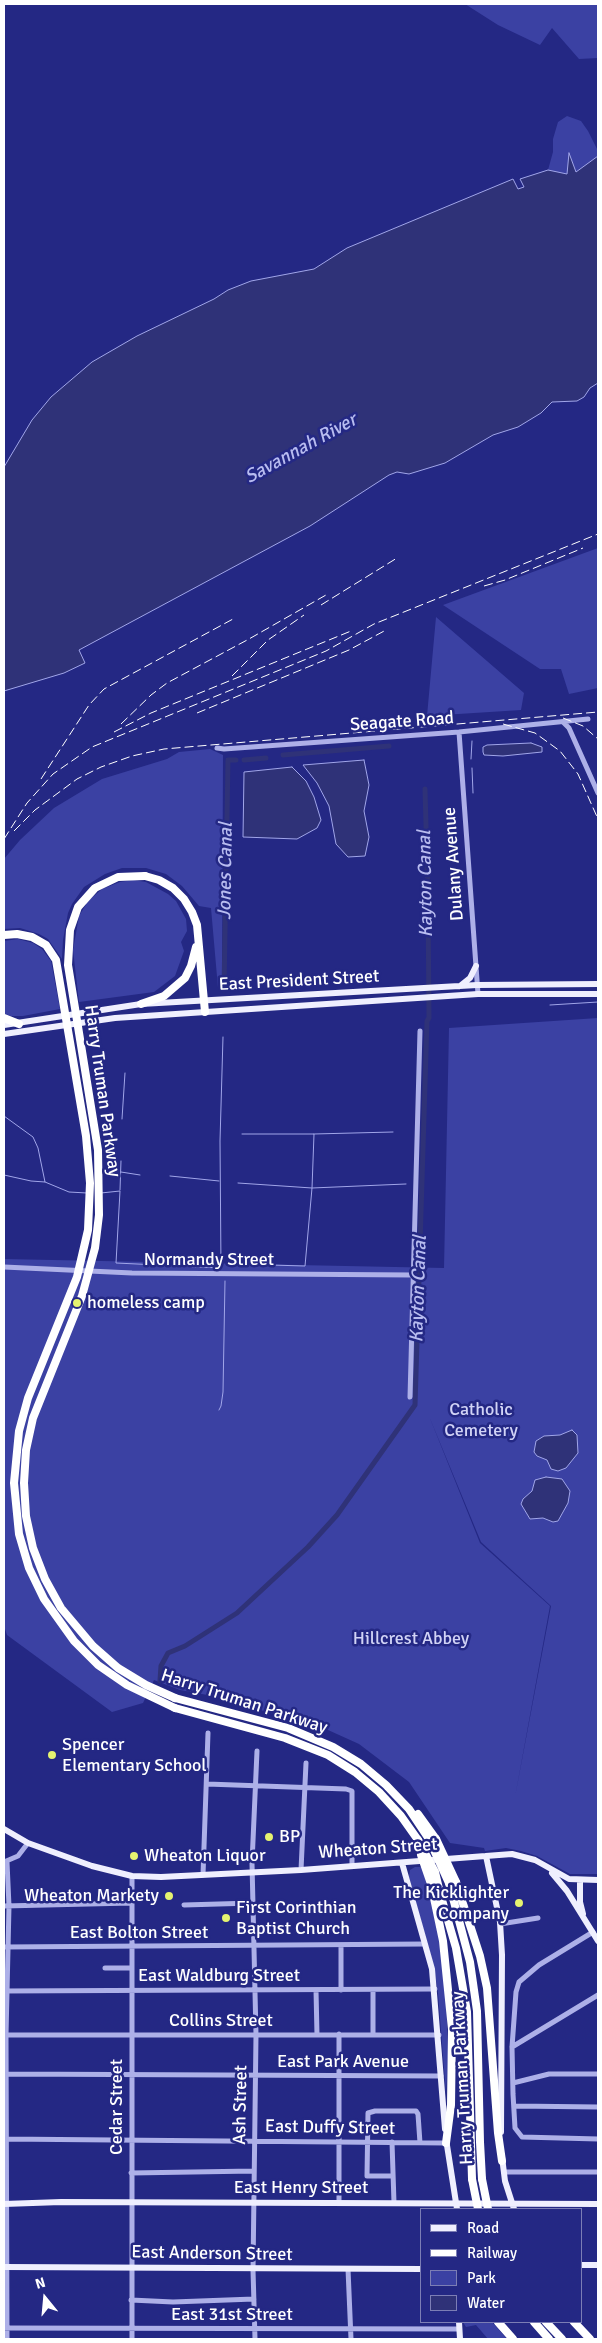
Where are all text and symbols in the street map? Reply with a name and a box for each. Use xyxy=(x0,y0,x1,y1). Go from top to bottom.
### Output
water label: Savannah River xyxy=(241,409,361,489)
street label: Seagate Road xyxy=(349,708,455,736)
street label: Dulany Avenue xyxy=(439,806,469,922)
water label: Jones Canal xyxy=(214,822,238,920)
water label: Kayton Canal xyxy=(414,830,438,938)
street label: East President Street xyxy=(218,966,380,996)
street label: Harry Truman Parkway xyxy=(79,1003,125,1179)
water label: Kayton Canal xyxy=(406,1235,432,1343)
street label: Normandy Street xyxy=(144,1249,274,1271)
place label: homeless camp xyxy=(87,1292,205,1314)
marker: homeless camp xyxy=(71,1297,83,1309)
park label: Catholic Cemetery xyxy=(444,1399,518,1442)
park label: Hillcrest Abbey xyxy=(353,1628,469,1650)
street label: Harry Truman Parkway xyxy=(158,1665,330,1739)
place label: Spencer Elementary School xyxy=(62,1734,207,1776)
marker: Spencer Elementary School xyxy=(46,1749,58,1761)
place label: BP xyxy=(279,1826,300,1848)
marker: BP xyxy=(263,1831,275,1843)
street label: Wheaton Street xyxy=(318,1834,438,1864)
place label: Wheaton Liquor xyxy=(144,1845,266,1867)
marker: Wheaton Liquor xyxy=(128,1850,140,1862)
place label: The Kicklighter Company xyxy=(393,1882,509,1925)
place label: Wheaton Markety xyxy=(24,1885,159,1907)
marker: Wheaton Markety xyxy=(163,1890,175,1902)
place label: First Corinthian Baptist Church xyxy=(236,1897,357,1940)
marker: The Kicklighter Company xyxy=(513,1897,525,1909)
marker: First Corinthian Baptist Church xyxy=(220,1912,232,1924)
street label: East Bolton Street xyxy=(70,1922,208,1944)
street label: East Waldburg Street xyxy=(138,1965,300,1987)
street label: Harry Truman Parkway xyxy=(448,1991,478,2165)
street label: Collins Street xyxy=(169,2010,273,2032)
street label: East Park Avenue xyxy=(277,2051,409,2073)
street label: Cedar Street xyxy=(106,2059,128,2155)
street label: Ash Street xyxy=(230,2065,252,2145)
street label: East Duffy Street xyxy=(265,2116,395,2140)
street label: East Henry Street xyxy=(234,2177,368,2199)
legend xyxy=(420,2208,582,2323)
text: Road xyxy=(467,2219,499,2237)
street label: East Anderson Street xyxy=(131,2242,293,2266)
text: Railway xyxy=(467,2244,517,2262)
text: Park xyxy=(467,2269,496,2287)
north arrow xyxy=(20,2273,70,2323)
text: N xyxy=(33,2274,48,2293)
text: Water xyxy=(467,2294,505,2312)
street label: East 31st Street xyxy=(171,2304,293,2326)

